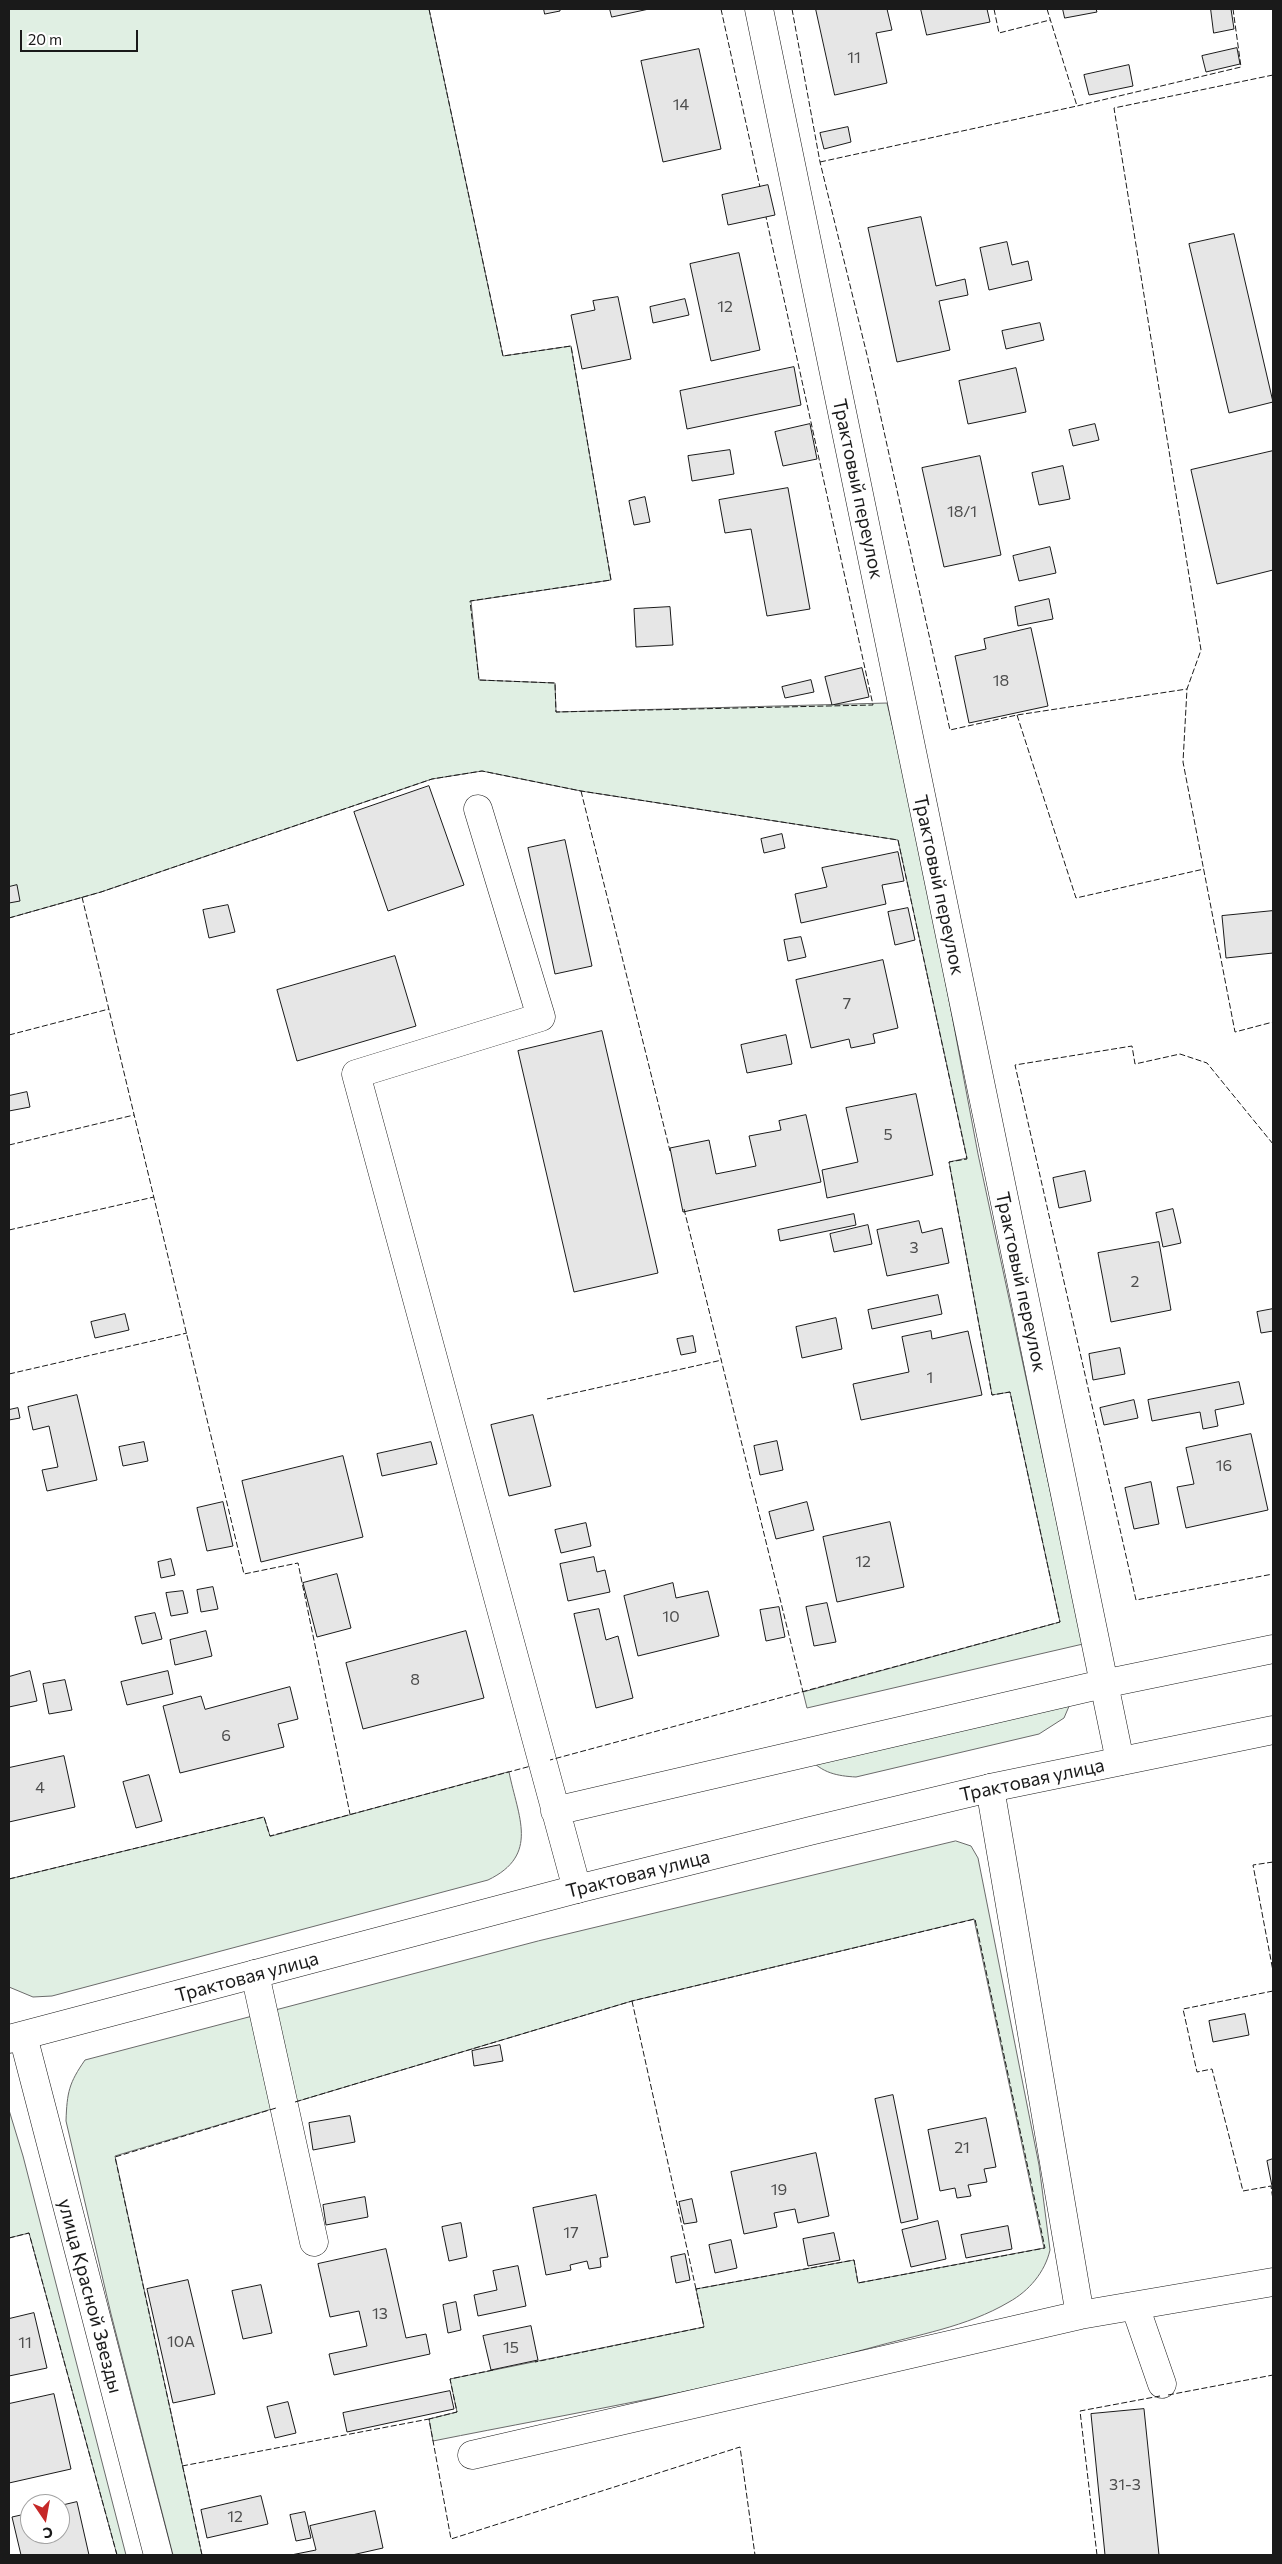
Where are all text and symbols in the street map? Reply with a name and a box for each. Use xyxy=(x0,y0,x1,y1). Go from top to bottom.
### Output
scale bar xyxy=(22,20,140,52)
text: 20 m xyxy=(28,30,62,48)
house number: 11 xyxy=(847,48,861,68)
house number: 14 xyxy=(673,95,689,115)
house number: 12 xyxy=(717,297,733,317)
street label: Трактовый переулок xyxy=(828,397,888,581)
house number: 18/1 xyxy=(947,502,977,522)
house number: 18 xyxy=(993,671,1009,691)
street label: Трактовый переулок xyxy=(909,793,969,977)
house number: 7 xyxy=(843,994,851,1014)
house number: 5 xyxy=(883,1125,893,1145)
street label: Трактовый переулок xyxy=(991,1190,1051,1374)
house number: 3 xyxy=(909,1238,919,1258)
house number: 2 xyxy=(1131,1272,1139,1292)
house number: 1 xyxy=(927,1368,933,1388)
house number: 16 xyxy=(1216,1456,1232,1476)
house number: 12 xyxy=(855,1552,871,1572)
house number: 10 xyxy=(662,1607,680,1627)
house number: 8 xyxy=(410,1670,420,1690)
house number: 6 xyxy=(221,1726,231,1746)
street label: Трактовая улица xyxy=(958,1754,1106,1806)
house number: 4 xyxy=(35,1778,45,1798)
street label: Трактовая улица xyxy=(564,1845,712,1903)
street label: Трактовая улица xyxy=(173,1947,321,2007)
house number: 21 xyxy=(954,2138,970,2158)
house number: 19 xyxy=(771,2180,787,2200)
street label: улица Красной Звезды xyxy=(53,2196,127,2396)
house number: 17 xyxy=(563,2223,579,2243)
house number: 13 xyxy=(372,2304,388,2324)
house number: 10А xyxy=(167,2332,195,2352)
house number: 11 xyxy=(18,2333,32,2353)
house number: 15 xyxy=(503,2338,519,2358)
house number: 31-3 xyxy=(1109,2475,1141,2495)
north arrow xyxy=(20,2494,70,2544)
house number: 12 xyxy=(227,2507,243,2527)
text: С xyxy=(42,2524,54,2542)

